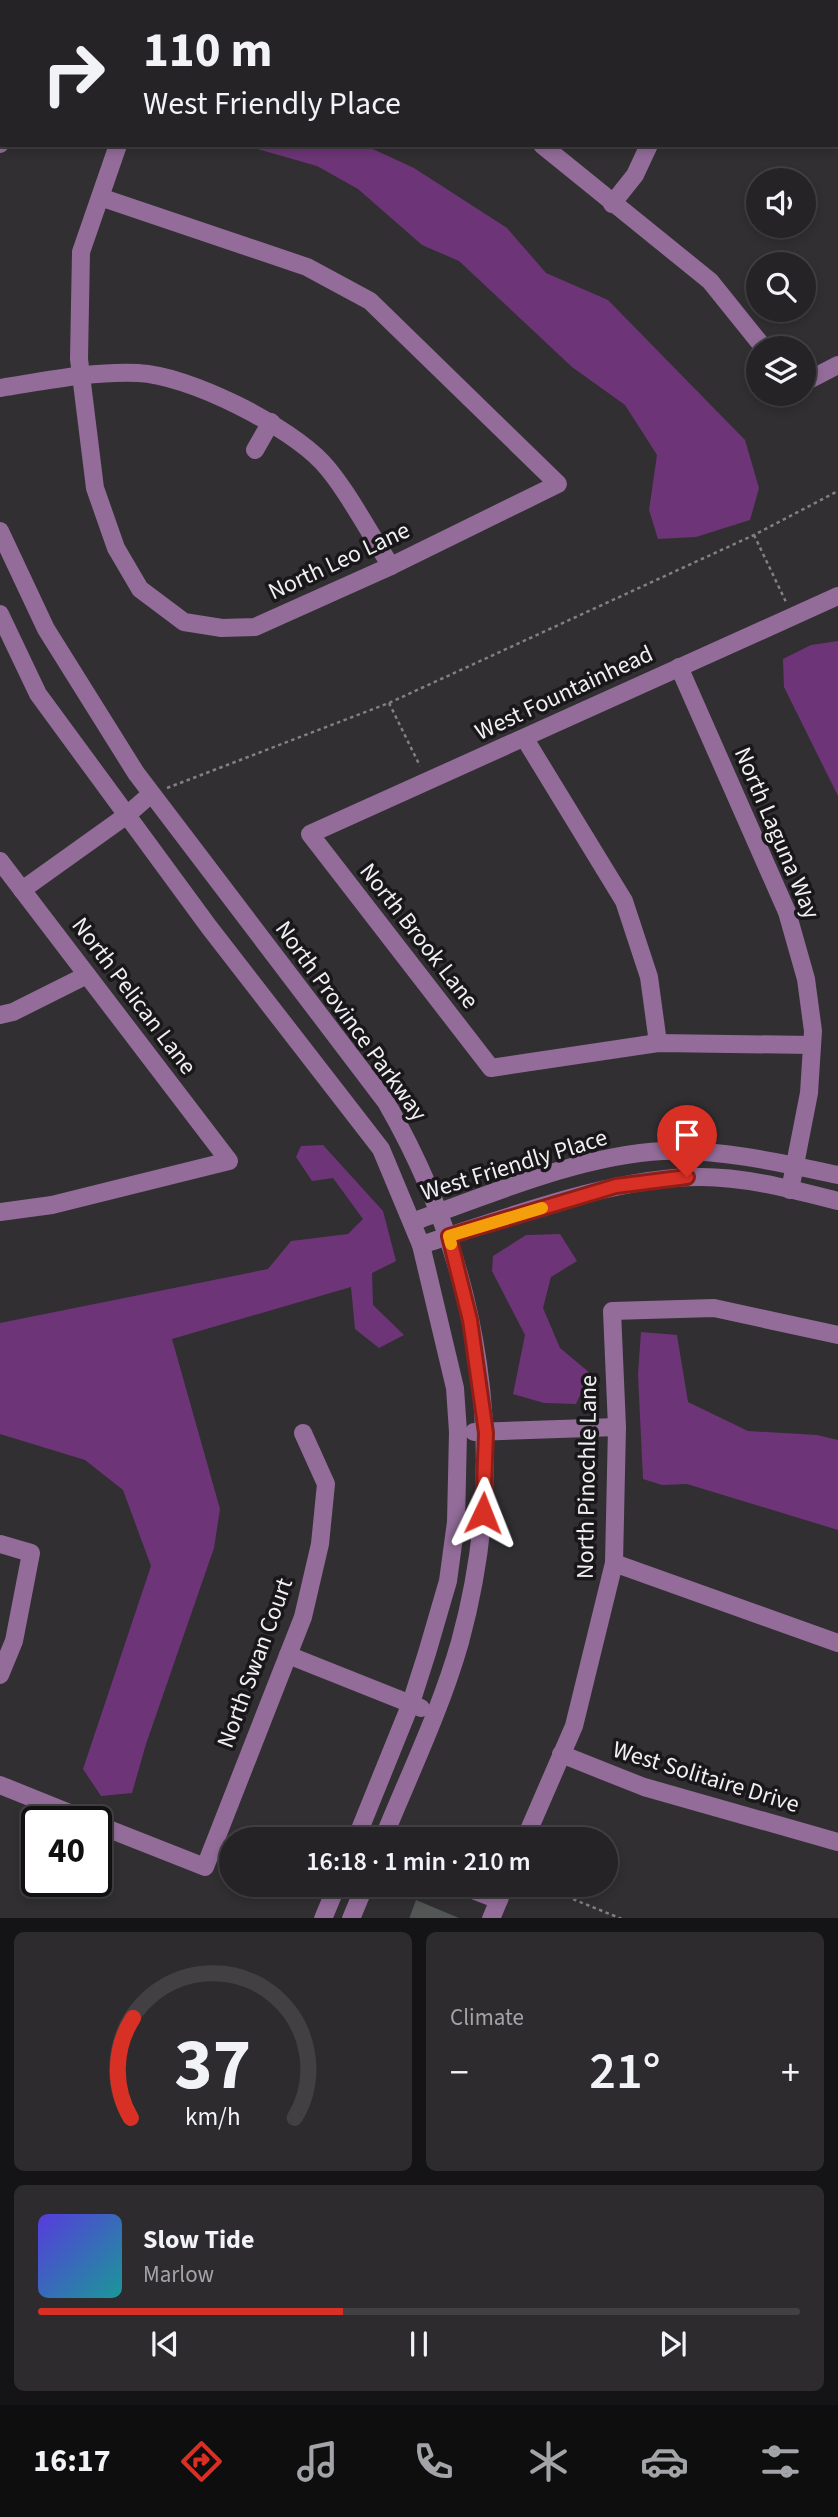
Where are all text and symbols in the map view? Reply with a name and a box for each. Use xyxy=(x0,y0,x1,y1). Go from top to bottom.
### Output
text: 110 m xyxy=(143,16,272,86)
icon: right xyxy=(28,28,119,119)
text: West Friendly Place xyxy=(143,81,401,127)
map controls xyxy=(746,168,816,406)
button: sound xyxy=(746,168,816,238)
button: search xyxy=(746,252,816,322)
button: layers xyxy=(746,336,816,406)
street label: North Leo Lane xyxy=(262,513,416,609)
street label: West Fountainhead xyxy=(469,636,659,750)
street label: North Laguna Way xyxy=(725,742,829,924)
street label: North Brook Lane xyxy=(351,856,487,1016)
street label: North Pelican Lane xyxy=(63,910,205,1082)
street label: North Province Parkway xyxy=(266,914,436,1128)
pin xyxy=(657,1105,717,1177)
icon: arrive xyxy=(668,1116,706,1154)
street label: West Friendly Place xyxy=(416,1120,612,1210)
street label: North Pinochle Lane xyxy=(568,1375,606,1579)
position arrow xyxy=(446,1476,520,1550)
street label: North Swan Court xyxy=(208,1573,302,1753)
street label: West Solitaire Drive xyxy=(608,1732,804,1822)
speed limit sign: 40 xyxy=(21,1806,112,1897)
text: 16:18 · 1 min · 210 m xyxy=(306,1843,531,1880)
text: Climate xyxy=(450,2001,524,2034)
text: 37 xyxy=(175,2013,251,2117)
text: 21° xyxy=(589,2035,661,2109)
text: − xyxy=(450,2046,469,2100)
text: + xyxy=(781,2046,800,2100)
text: km/h xyxy=(185,2098,241,2134)
text: Slow Tide xyxy=(143,2221,254,2258)
text: Marlow xyxy=(143,2258,214,2291)
icon: previous xyxy=(146,2325,184,2363)
icon: pause xyxy=(400,2325,438,2363)
icon: next xyxy=(654,2325,692,2363)
icon: directions xyxy=(177,2437,226,2486)
icon: music xyxy=(293,2437,342,2486)
icon: phone xyxy=(409,2437,458,2486)
icon: climate xyxy=(524,2437,573,2486)
icon: car xyxy=(640,2437,689,2486)
icon: filters xyxy=(756,2437,805,2486)
text: 16:17 xyxy=(33,2438,111,2484)

